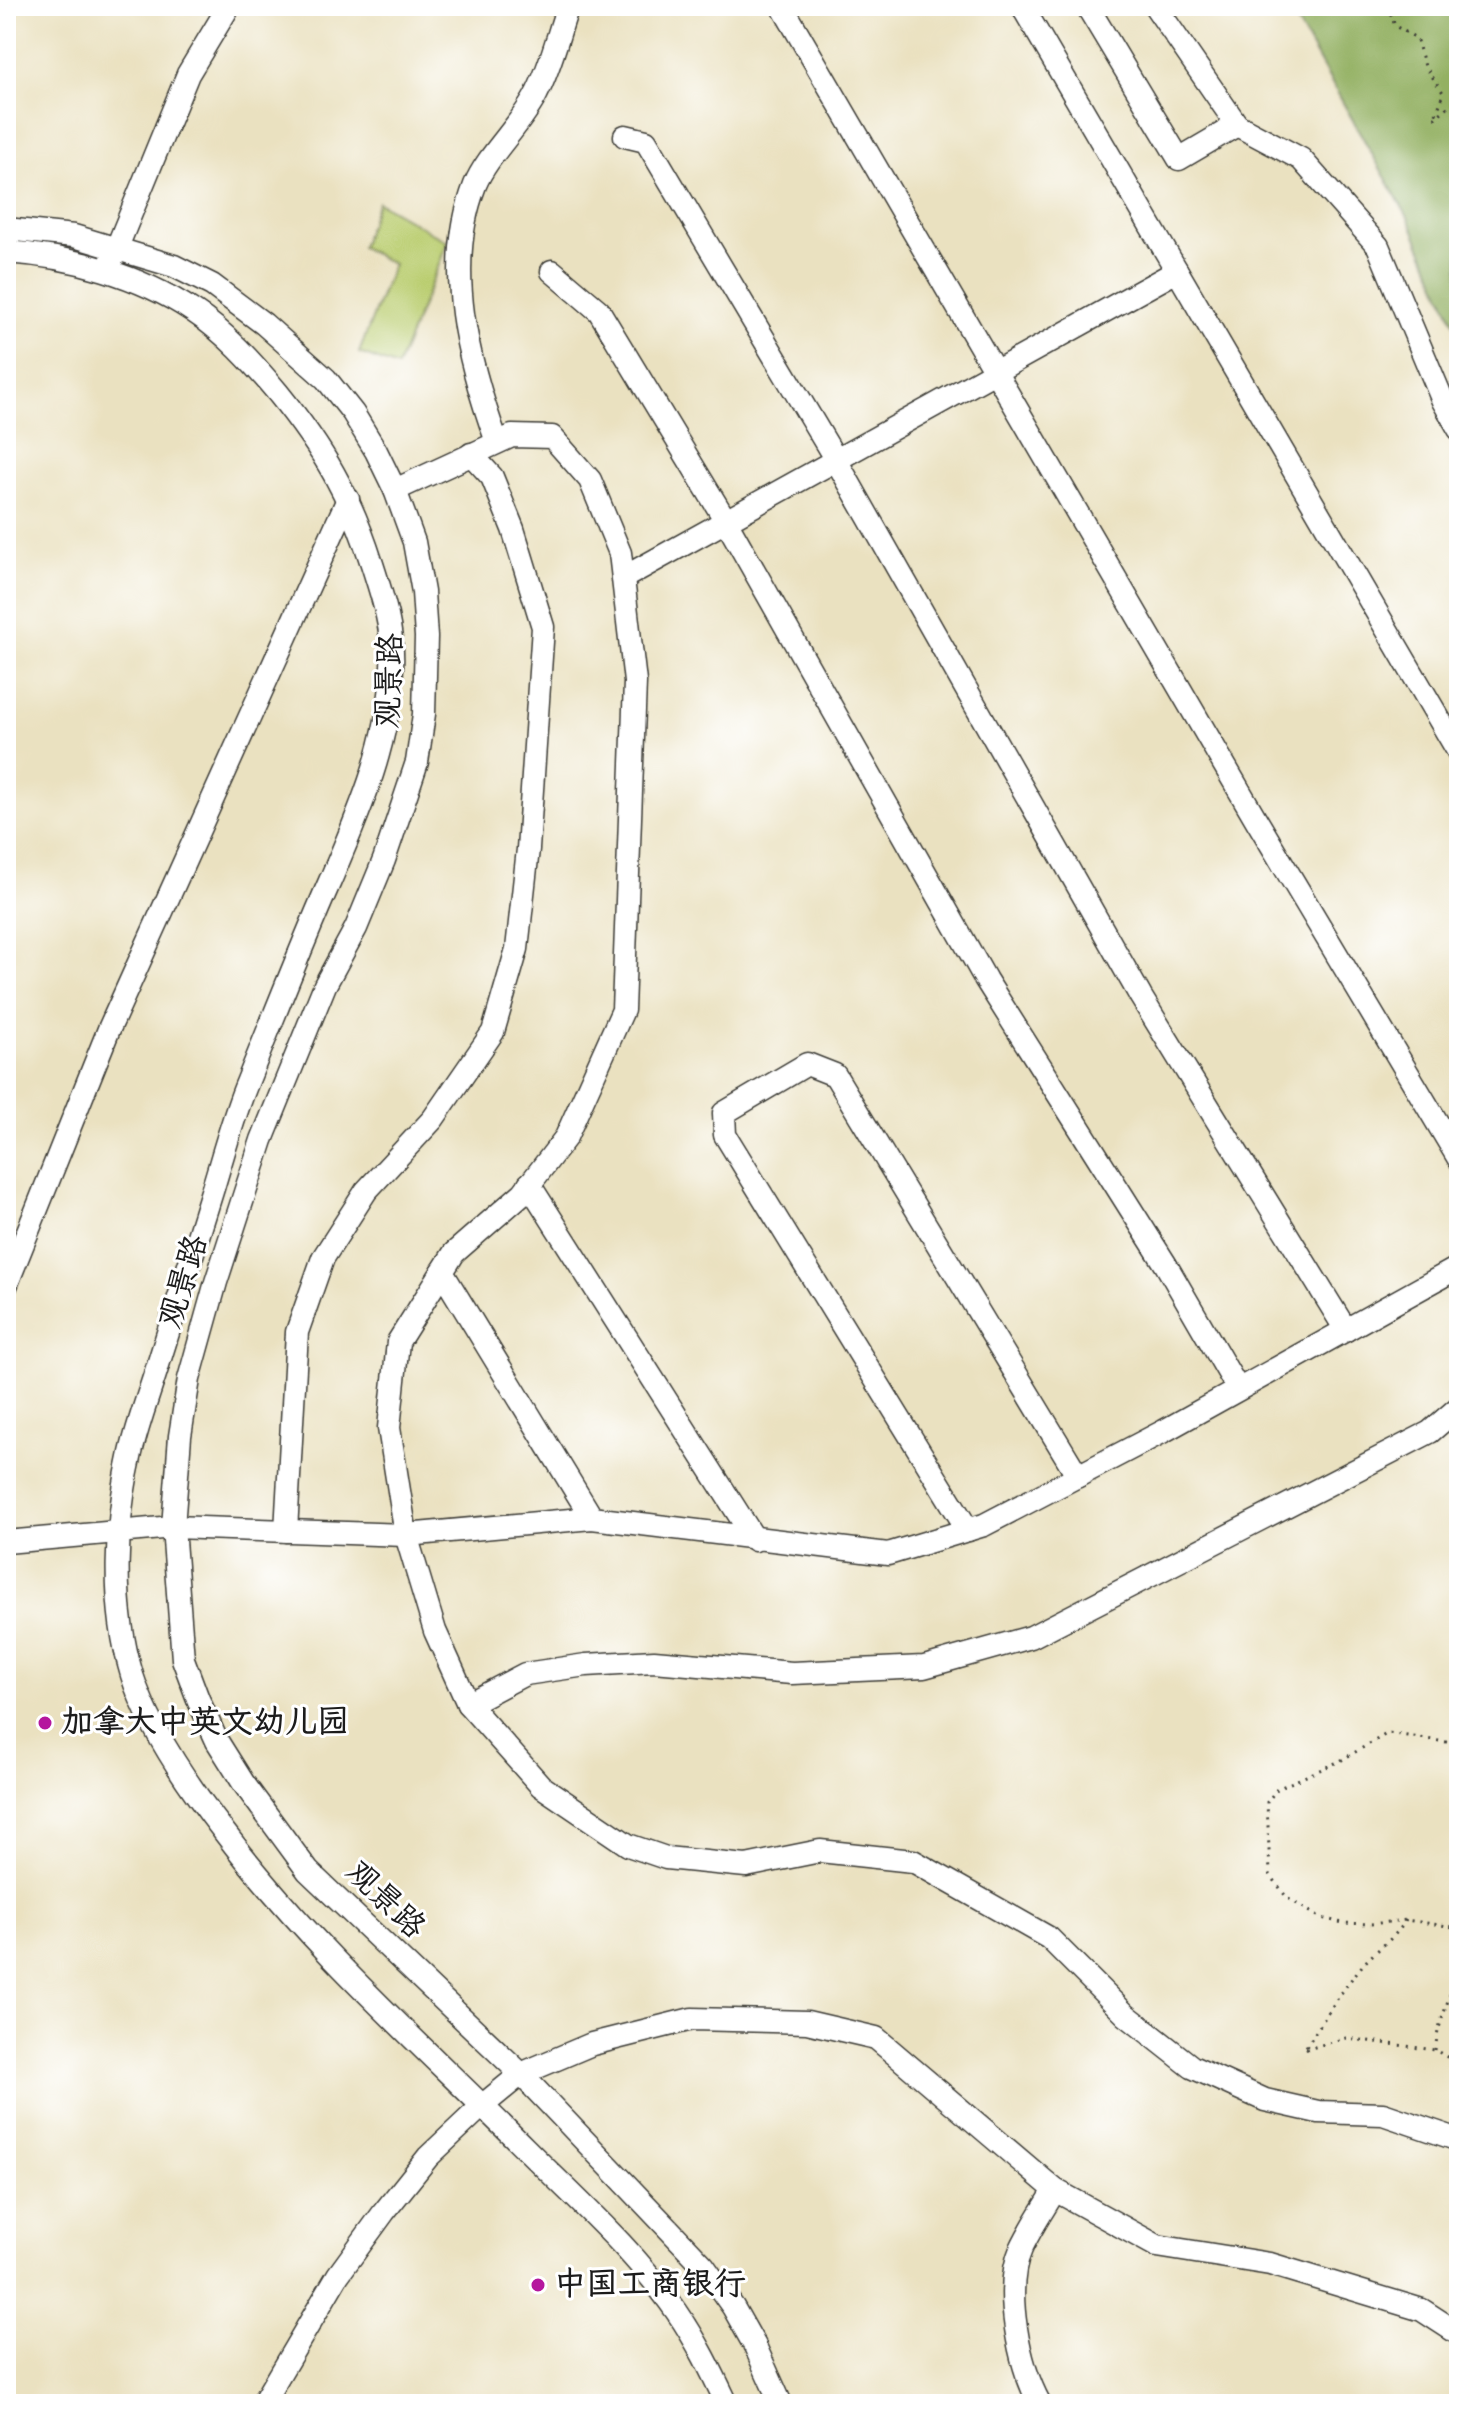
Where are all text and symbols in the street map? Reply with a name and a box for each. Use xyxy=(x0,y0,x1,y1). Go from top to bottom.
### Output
street label: 观景路 xyxy=(367,632,413,730)
street label: 观景路 xyxy=(150,1230,218,1334)
place label: 加拿大中英文幼儿园 xyxy=(61,1702,349,1744)
marker: 加拿大中英文幼儿园 xyxy=(36,1714,54,1732)
street label: 观景路 xyxy=(336,1852,434,1948)
place label: 中国工商银行 xyxy=(554,2264,746,2306)
marker: 中国工商银行 xyxy=(529,2276,547,2294)

